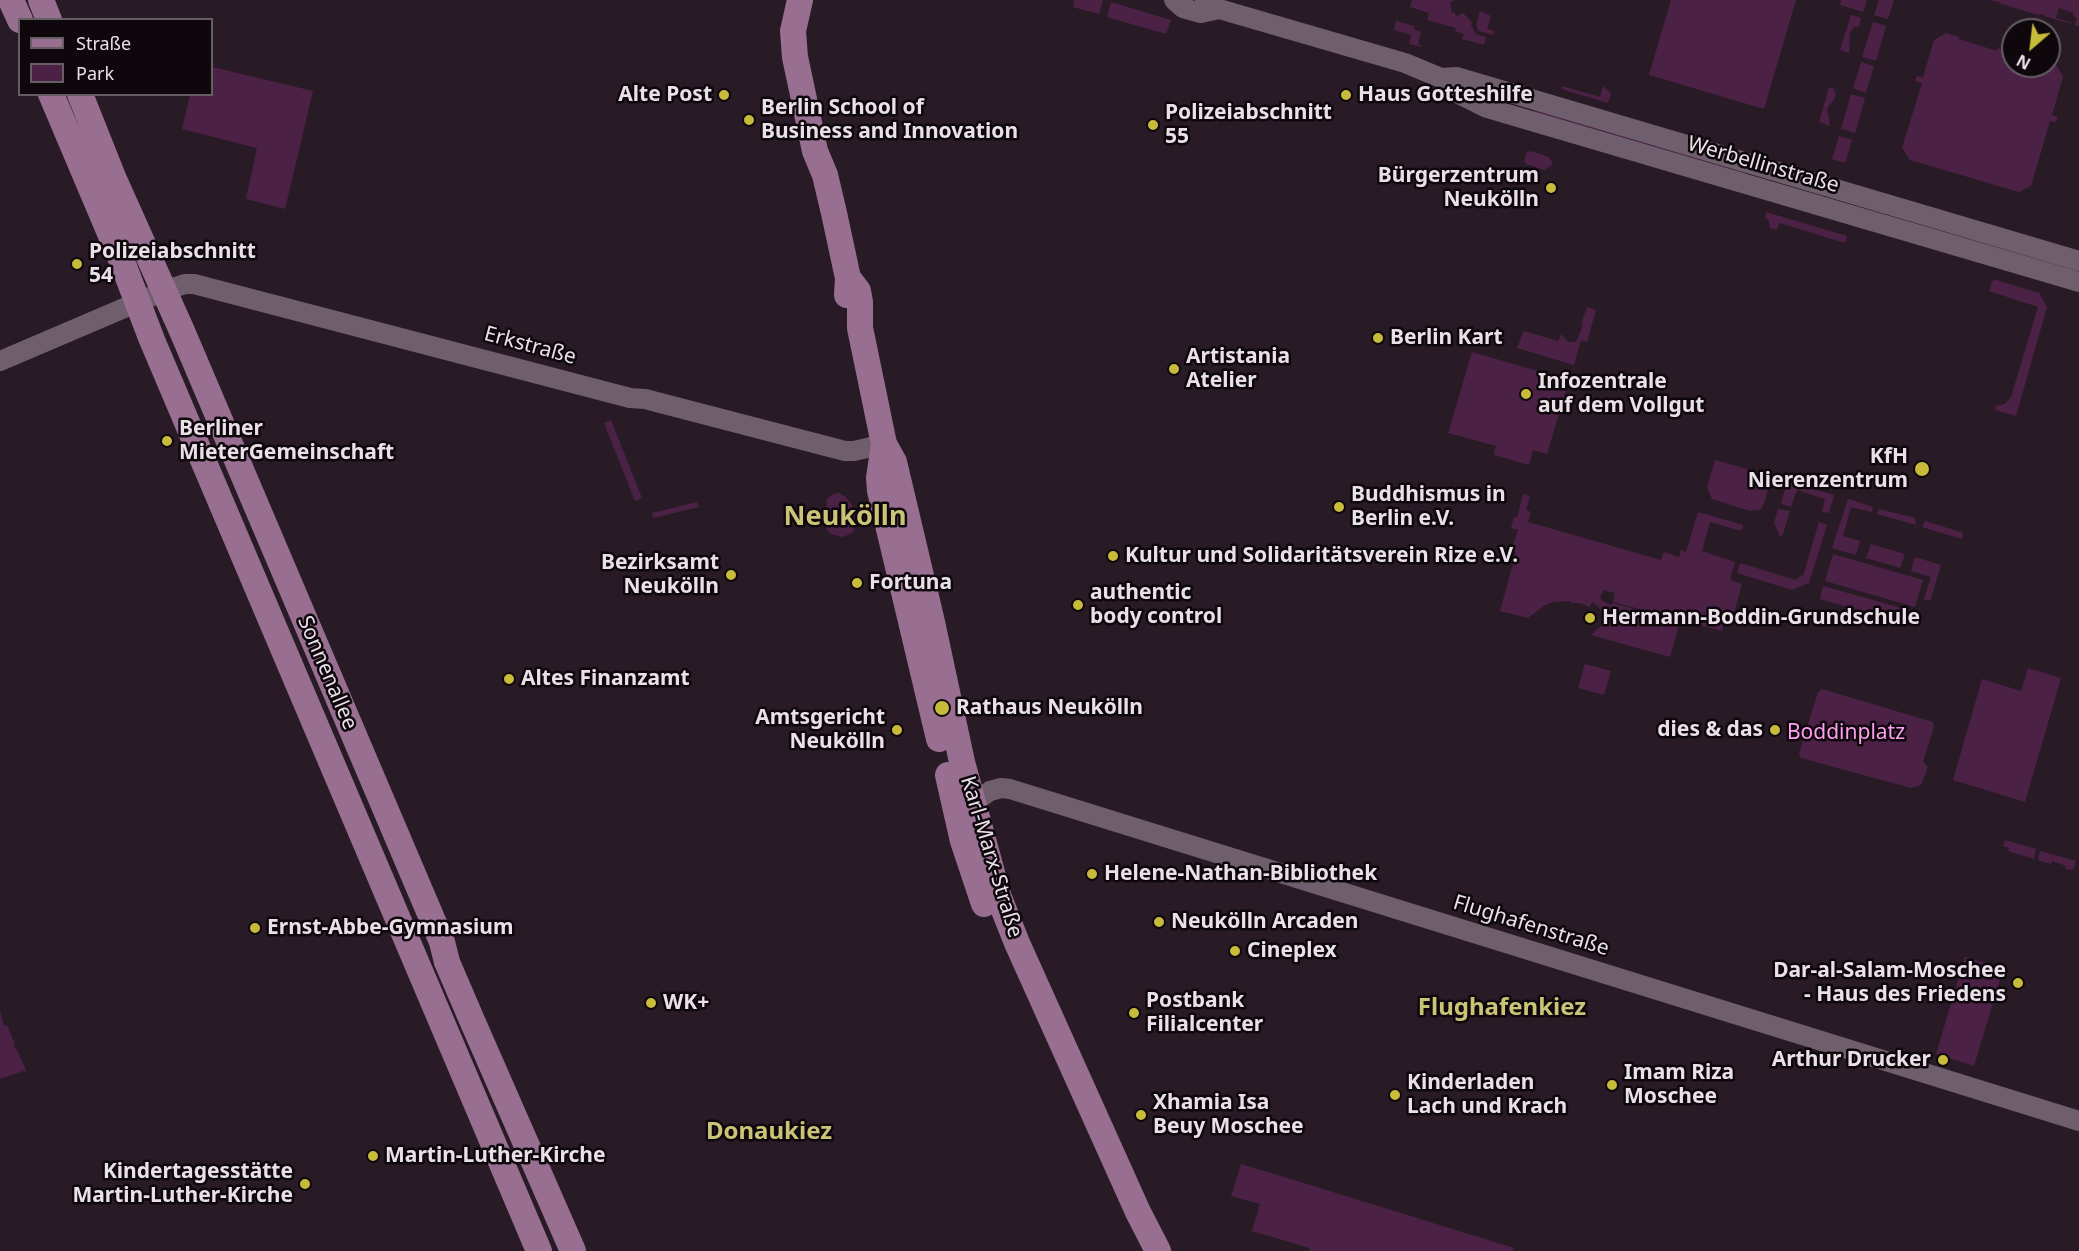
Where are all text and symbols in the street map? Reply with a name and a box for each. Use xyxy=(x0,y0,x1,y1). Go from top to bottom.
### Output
legend xyxy=(18,18,213,96)
north arrow xyxy=(2001,18,2061,78)
text: Straße xyxy=(76,31,131,55)
text: N xyxy=(2013,49,2034,75)
text: Park xyxy=(76,61,114,85)
place label: Alte Post xyxy=(618,82,712,108)
place label: Haus Gotteshilfe xyxy=(1358,82,1533,108)
marker: Alte Post xyxy=(717,88,731,102)
marker: Haus Gotteshilfe xyxy=(1339,88,1353,102)
place label: Berlin School of Business and Innovation xyxy=(761,95,1018,145)
place label: Polizeiabschnitt 55 xyxy=(1165,100,1332,150)
marker: Berlin School of Business and Innovation xyxy=(742,113,756,127)
marker: Polizeiabschnitt 55 xyxy=(1146,118,1160,132)
street label: Werbellinstraße xyxy=(1684,131,1842,199)
place label: Bürgerzentrum Neukölln xyxy=(1378,163,1539,213)
marker: Bürgerzentrum Neukölln xyxy=(1544,181,1558,195)
place label: Polizeiabschnitt 54 xyxy=(89,239,256,289)
marker: Polizeiabschnitt 54 xyxy=(70,257,84,271)
street label: Erkstraße xyxy=(481,322,579,370)
place label: Berlin Kart xyxy=(1390,325,1503,351)
marker: Berlin Kart xyxy=(1371,331,1385,345)
place label: Artistania Atelier xyxy=(1186,344,1290,394)
marker: Artistania Atelier xyxy=(1167,362,1181,376)
place label: Infozentrale auf dem Vollgut xyxy=(1538,369,1704,419)
marker: Infozentrale auf dem Vollgut xyxy=(1519,387,1533,401)
place label: Berliner MieterGemeinschaft xyxy=(179,416,394,466)
marker: Berliner MieterGemeinschaft xyxy=(160,434,174,448)
place label: KfH Nierenzentrum xyxy=(1748,444,1908,494)
marker: KfH Nierenzentrum xyxy=(1913,460,1931,478)
place label: Buddhismus in Berlin e.V. xyxy=(1351,482,1506,532)
marker: Buddhismus in Berlin e.V. xyxy=(1332,500,1346,514)
district label: Neukölln xyxy=(784,501,906,533)
place label: Kultur und Solidaritätsverein Rize e.V. xyxy=(1125,543,1518,569)
marker: Kultur und Solidaritätsverein Rize e.V. xyxy=(1106,549,1120,563)
place label: Bezirksamt Neukölln xyxy=(601,550,719,600)
marker: Bezirksamt Neukölln xyxy=(724,568,738,582)
place label: Fortuna xyxy=(869,570,952,596)
marker: Fortuna xyxy=(850,576,864,590)
place label: authentic body control xyxy=(1090,580,1222,630)
marker: authentic body control xyxy=(1071,598,1085,612)
place label: Hermann-Boddin-Grundschule xyxy=(1602,605,1920,631)
marker: Hermann-Boddin-Grundschule xyxy=(1583,611,1597,625)
street label: Sonnenallee xyxy=(292,612,362,734)
place label: Altes Finanzamt xyxy=(521,666,690,692)
marker: Altes Finanzamt xyxy=(502,672,516,686)
place label: Rathaus Neukölln xyxy=(956,695,1143,721)
marker: Rathaus Neukölln xyxy=(933,699,951,717)
place label: Amtsgericht Neukölln xyxy=(755,705,885,755)
place label: dies & das xyxy=(1657,717,1763,743)
park label: Boddinplatz xyxy=(1787,720,1905,746)
marker: Amtsgericht Neukölln xyxy=(890,723,904,737)
marker: dies & das xyxy=(1768,723,1782,737)
street label: Karl-Marx-Straße xyxy=(955,773,1027,941)
place label: Helene-Nathan-Bibliothek xyxy=(1104,861,1377,887)
marker: Helene-Nathan-Bibliothek xyxy=(1085,867,1099,881)
street label: Flughafenstraße xyxy=(1450,890,1612,962)
place label: Neukölln Arcaden xyxy=(1171,909,1358,935)
place label: Ernst-Abbe-Gymnasium xyxy=(267,915,513,941)
marker: Neukölln Arcaden xyxy=(1152,915,1166,929)
marker: Ernst-Abbe-Gymnasium xyxy=(248,921,262,935)
place label: Cineplex xyxy=(1247,938,1337,964)
marker: Cineplex xyxy=(1228,944,1242,958)
place label: Dar-al-Salam-Moschee - Haus des Friedens xyxy=(1773,958,2006,1008)
marker: Dar-al-Salam-Moschee - Haus des Friedens xyxy=(2011,976,2025,990)
place label: Postbank Filialcenter xyxy=(1146,988,1263,1038)
place label: WK+ xyxy=(663,990,709,1016)
district label: Flughafenkiez xyxy=(1418,994,1586,1022)
marker: WK+ xyxy=(644,996,658,1010)
marker: Postbank Filialcenter xyxy=(1127,1006,1141,1020)
place label: Arthur Drucker xyxy=(1772,1047,1931,1073)
marker: Arthur Drucker xyxy=(1936,1053,1950,1067)
place label: Imam Riza Moschee xyxy=(1624,1060,1734,1110)
place label: Kinderladen Lach und Krach xyxy=(1407,1070,1567,1120)
marker: Imam Riza Moschee xyxy=(1605,1078,1619,1092)
marker: Kinderladen Lach und Krach xyxy=(1388,1088,1402,1102)
place label: Xhamia Isa Beuy Moschee xyxy=(1153,1090,1304,1140)
marker: Xhamia Isa Beuy Moschee xyxy=(1134,1108,1148,1122)
district label: Donaukiez xyxy=(706,1118,832,1146)
place label: Martin-Luther-Kirche xyxy=(385,1143,606,1169)
marker: Martin-Luther-Kirche xyxy=(366,1149,380,1163)
place label: Kindertagesstätte Martin-Luther-Kirche xyxy=(72,1159,293,1209)
marker: Kindertagesstätte Martin-Luther-Kirche xyxy=(298,1177,312,1191)

